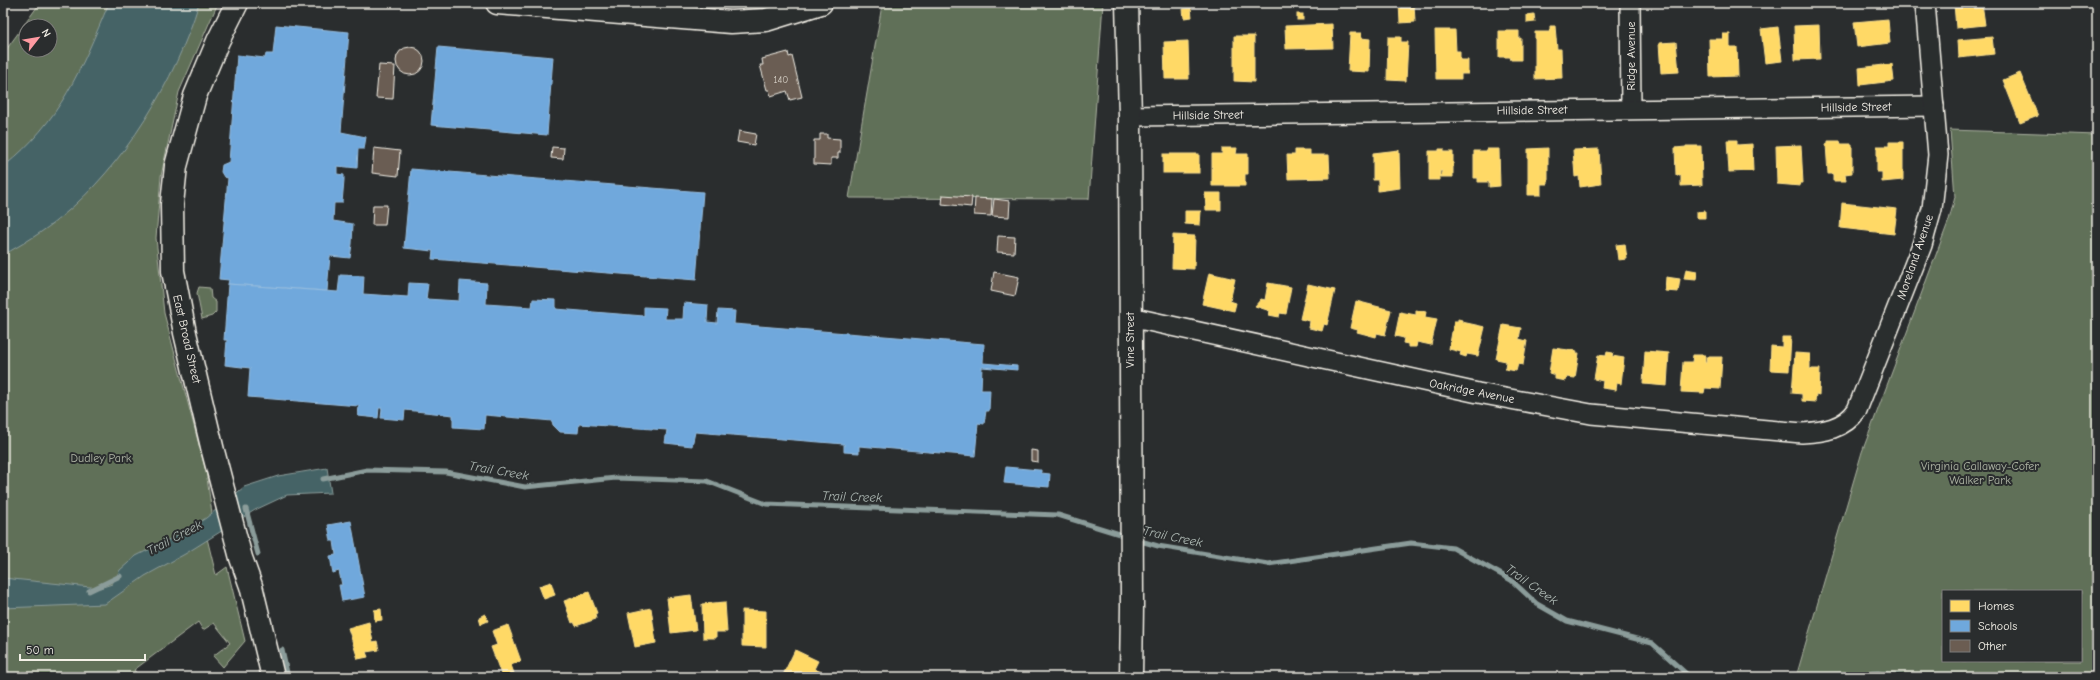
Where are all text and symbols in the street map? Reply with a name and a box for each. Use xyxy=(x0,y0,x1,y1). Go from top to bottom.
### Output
north arrow xyxy=(18,18,58,58)
street label: Ridge Avenue xyxy=(1624,21,1638,91)
text: N xyxy=(39,27,54,40)
house number: 140 xyxy=(774,74,788,86)
street label: Hillside Street xyxy=(1820,99,1892,115)
street label: Hillside Street xyxy=(1496,102,1568,118)
street label: Hillside Street xyxy=(1172,107,1244,123)
street label: Moreland Avenue xyxy=(1894,212,1936,302)
street label: East Broad Street xyxy=(170,293,204,385)
street label: Vine Street xyxy=(1123,312,1137,368)
street label: Oakridge Avenue xyxy=(1428,376,1516,406)
park label: Dudley Park xyxy=(70,451,132,465)
water label: Trail Creek xyxy=(468,458,531,483)
park label: Virginia Callaway-Cofer Walker Park xyxy=(1921,459,2039,487)
water label: Trail Creek xyxy=(822,488,883,505)
water label: Trail Creek xyxy=(144,516,205,558)
water label: Trail Creek xyxy=(1142,523,1205,550)
water label: Trail Creek xyxy=(1503,561,1561,608)
legend xyxy=(1942,590,2082,662)
text: Homes xyxy=(1978,599,2014,613)
text: Schools xyxy=(1978,619,2017,633)
scale bar xyxy=(20,636,145,662)
text: Other xyxy=(1978,639,2007,653)
text: 50 m xyxy=(26,643,54,657)

